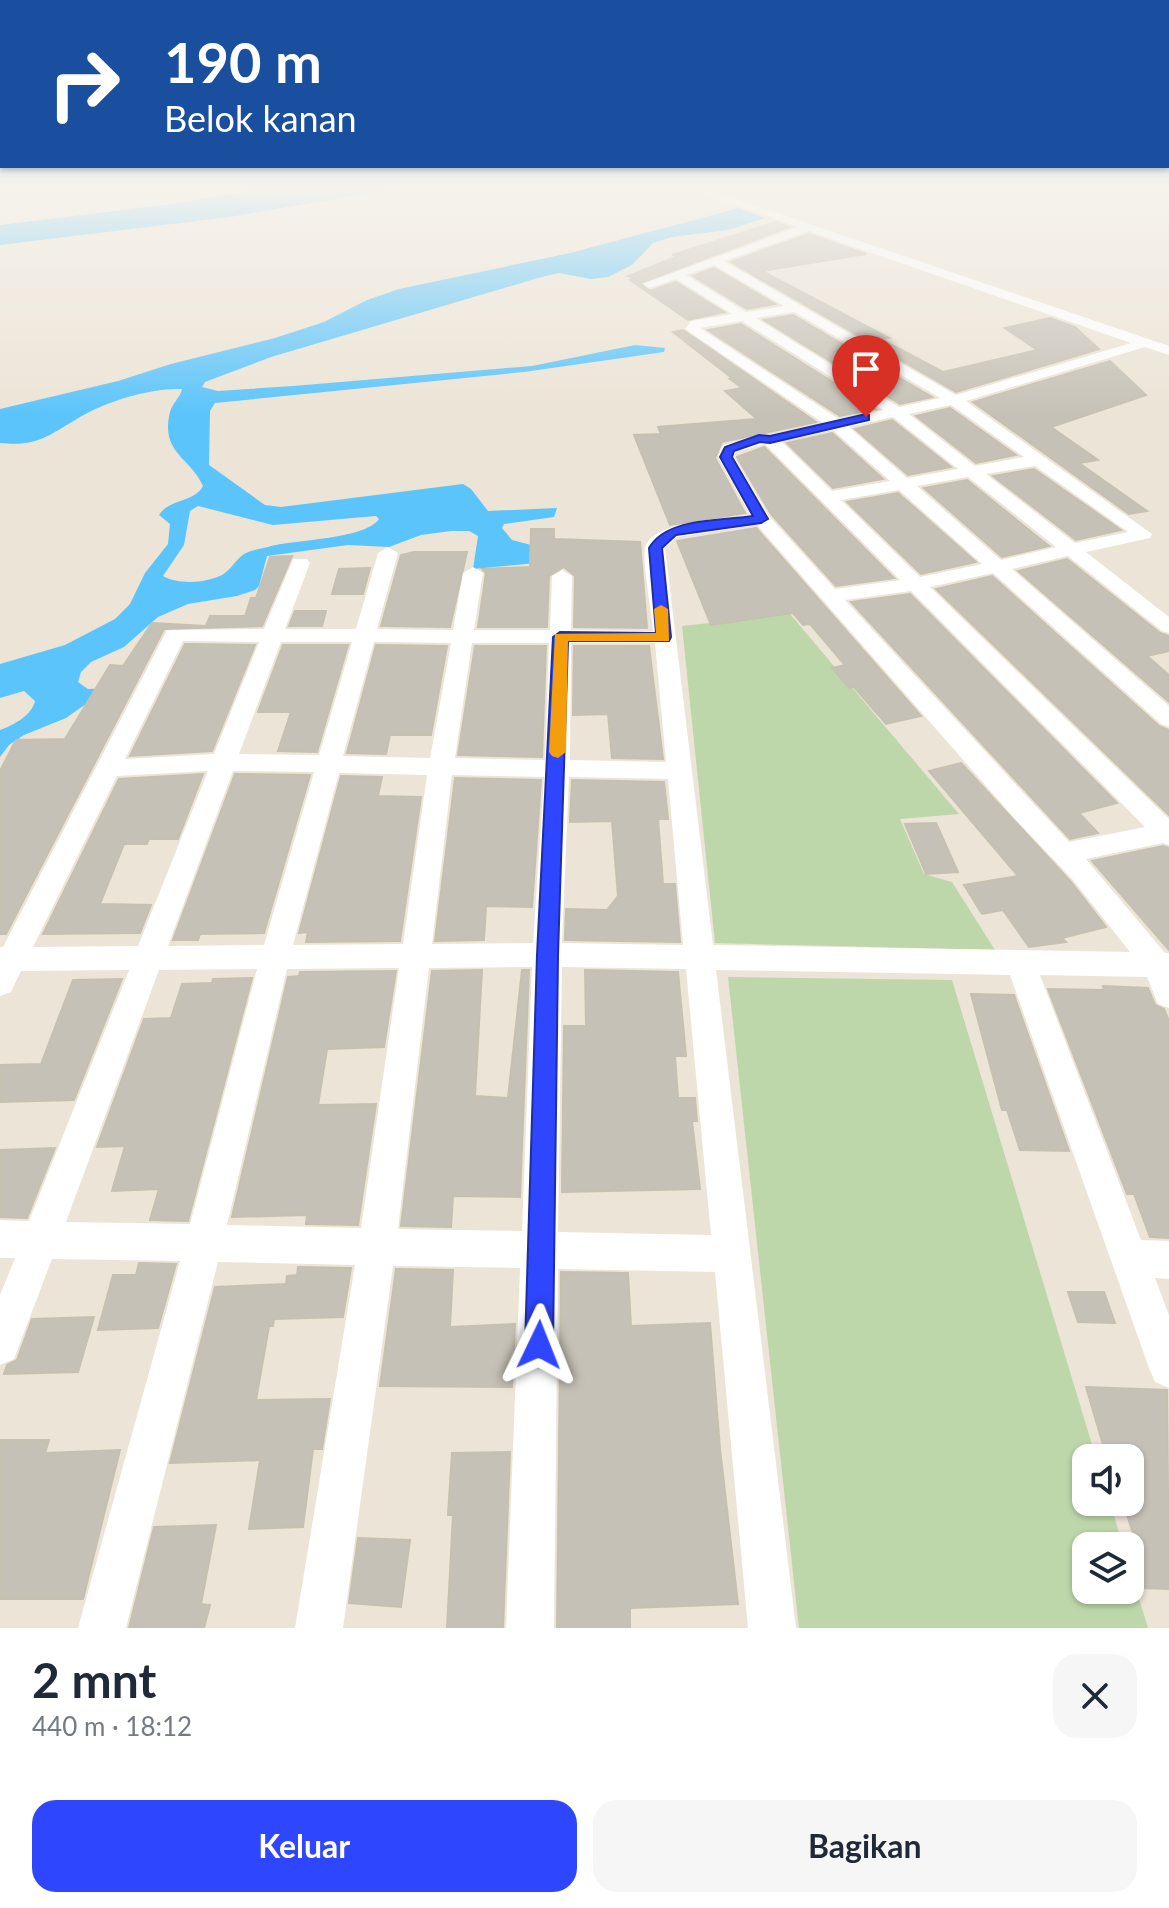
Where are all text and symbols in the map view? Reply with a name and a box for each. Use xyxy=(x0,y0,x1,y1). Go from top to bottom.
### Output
text: 190 m xyxy=(164,28,322,95)
icon: right xyxy=(32,32,136,136)
text: Belok kanan xyxy=(164,96,357,140)
pin xyxy=(832,335,900,417)
icon: arrive xyxy=(844,347,888,391)
position arrow xyxy=(497,1303,581,1387)
map controls xyxy=(1072,1444,1144,1604)
button: sound xyxy=(1072,1444,1144,1516)
button: layers xyxy=(1072,1532,1144,1604)
text: 2 mnt xyxy=(32,1651,156,1708)
button: close xyxy=(1053,1654,1137,1738)
text: 440 m · 18:12 xyxy=(32,1710,192,1742)
button: Keluar xyxy=(32,1800,577,1892)
button: Bagikan xyxy=(593,1800,1137,1892)

